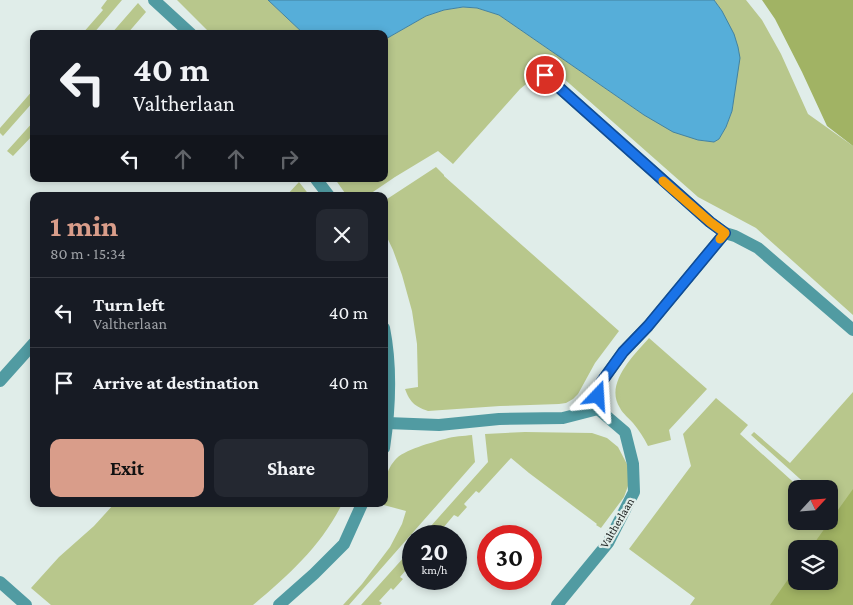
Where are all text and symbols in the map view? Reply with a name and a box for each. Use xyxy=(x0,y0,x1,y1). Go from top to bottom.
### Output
icon: left xyxy=(50,50,115,115)
text: 40 m xyxy=(133,50,210,89)
pin xyxy=(524,54,566,96)
icon: arrive xyxy=(531,61,559,89)
text: Valtherlaan xyxy=(133,91,235,116)
icon: left xyxy=(116,145,144,173)
icon: ahead xyxy=(169,145,197,173)
icon: ahead xyxy=(222,145,250,173)
icon: right xyxy=(275,145,303,173)
text: 1 min xyxy=(50,209,118,242)
button: close xyxy=(316,209,368,261)
text: 80 m · 15:34 xyxy=(50,245,126,262)
text: Turn left xyxy=(93,294,165,315)
icon: left xyxy=(50,299,78,327)
text: 40 m xyxy=(329,302,368,323)
text: Valtherlaan xyxy=(93,315,167,332)
icon: arrive xyxy=(50,369,78,397)
position arrow xyxy=(571,369,623,421)
text: Arrive at destination xyxy=(93,372,259,393)
text: 40 m xyxy=(329,372,368,393)
button: Exit xyxy=(50,439,204,497)
button: Share xyxy=(214,439,368,497)
north arrow xyxy=(788,480,838,530)
map controls xyxy=(788,480,838,590)
street label: Valtherlaan xyxy=(597,495,637,551)
speed limit sign: 30 xyxy=(477,525,542,590)
text: 20 xyxy=(421,538,448,565)
button: layers xyxy=(788,540,838,590)
text: km/h xyxy=(422,563,447,577)

